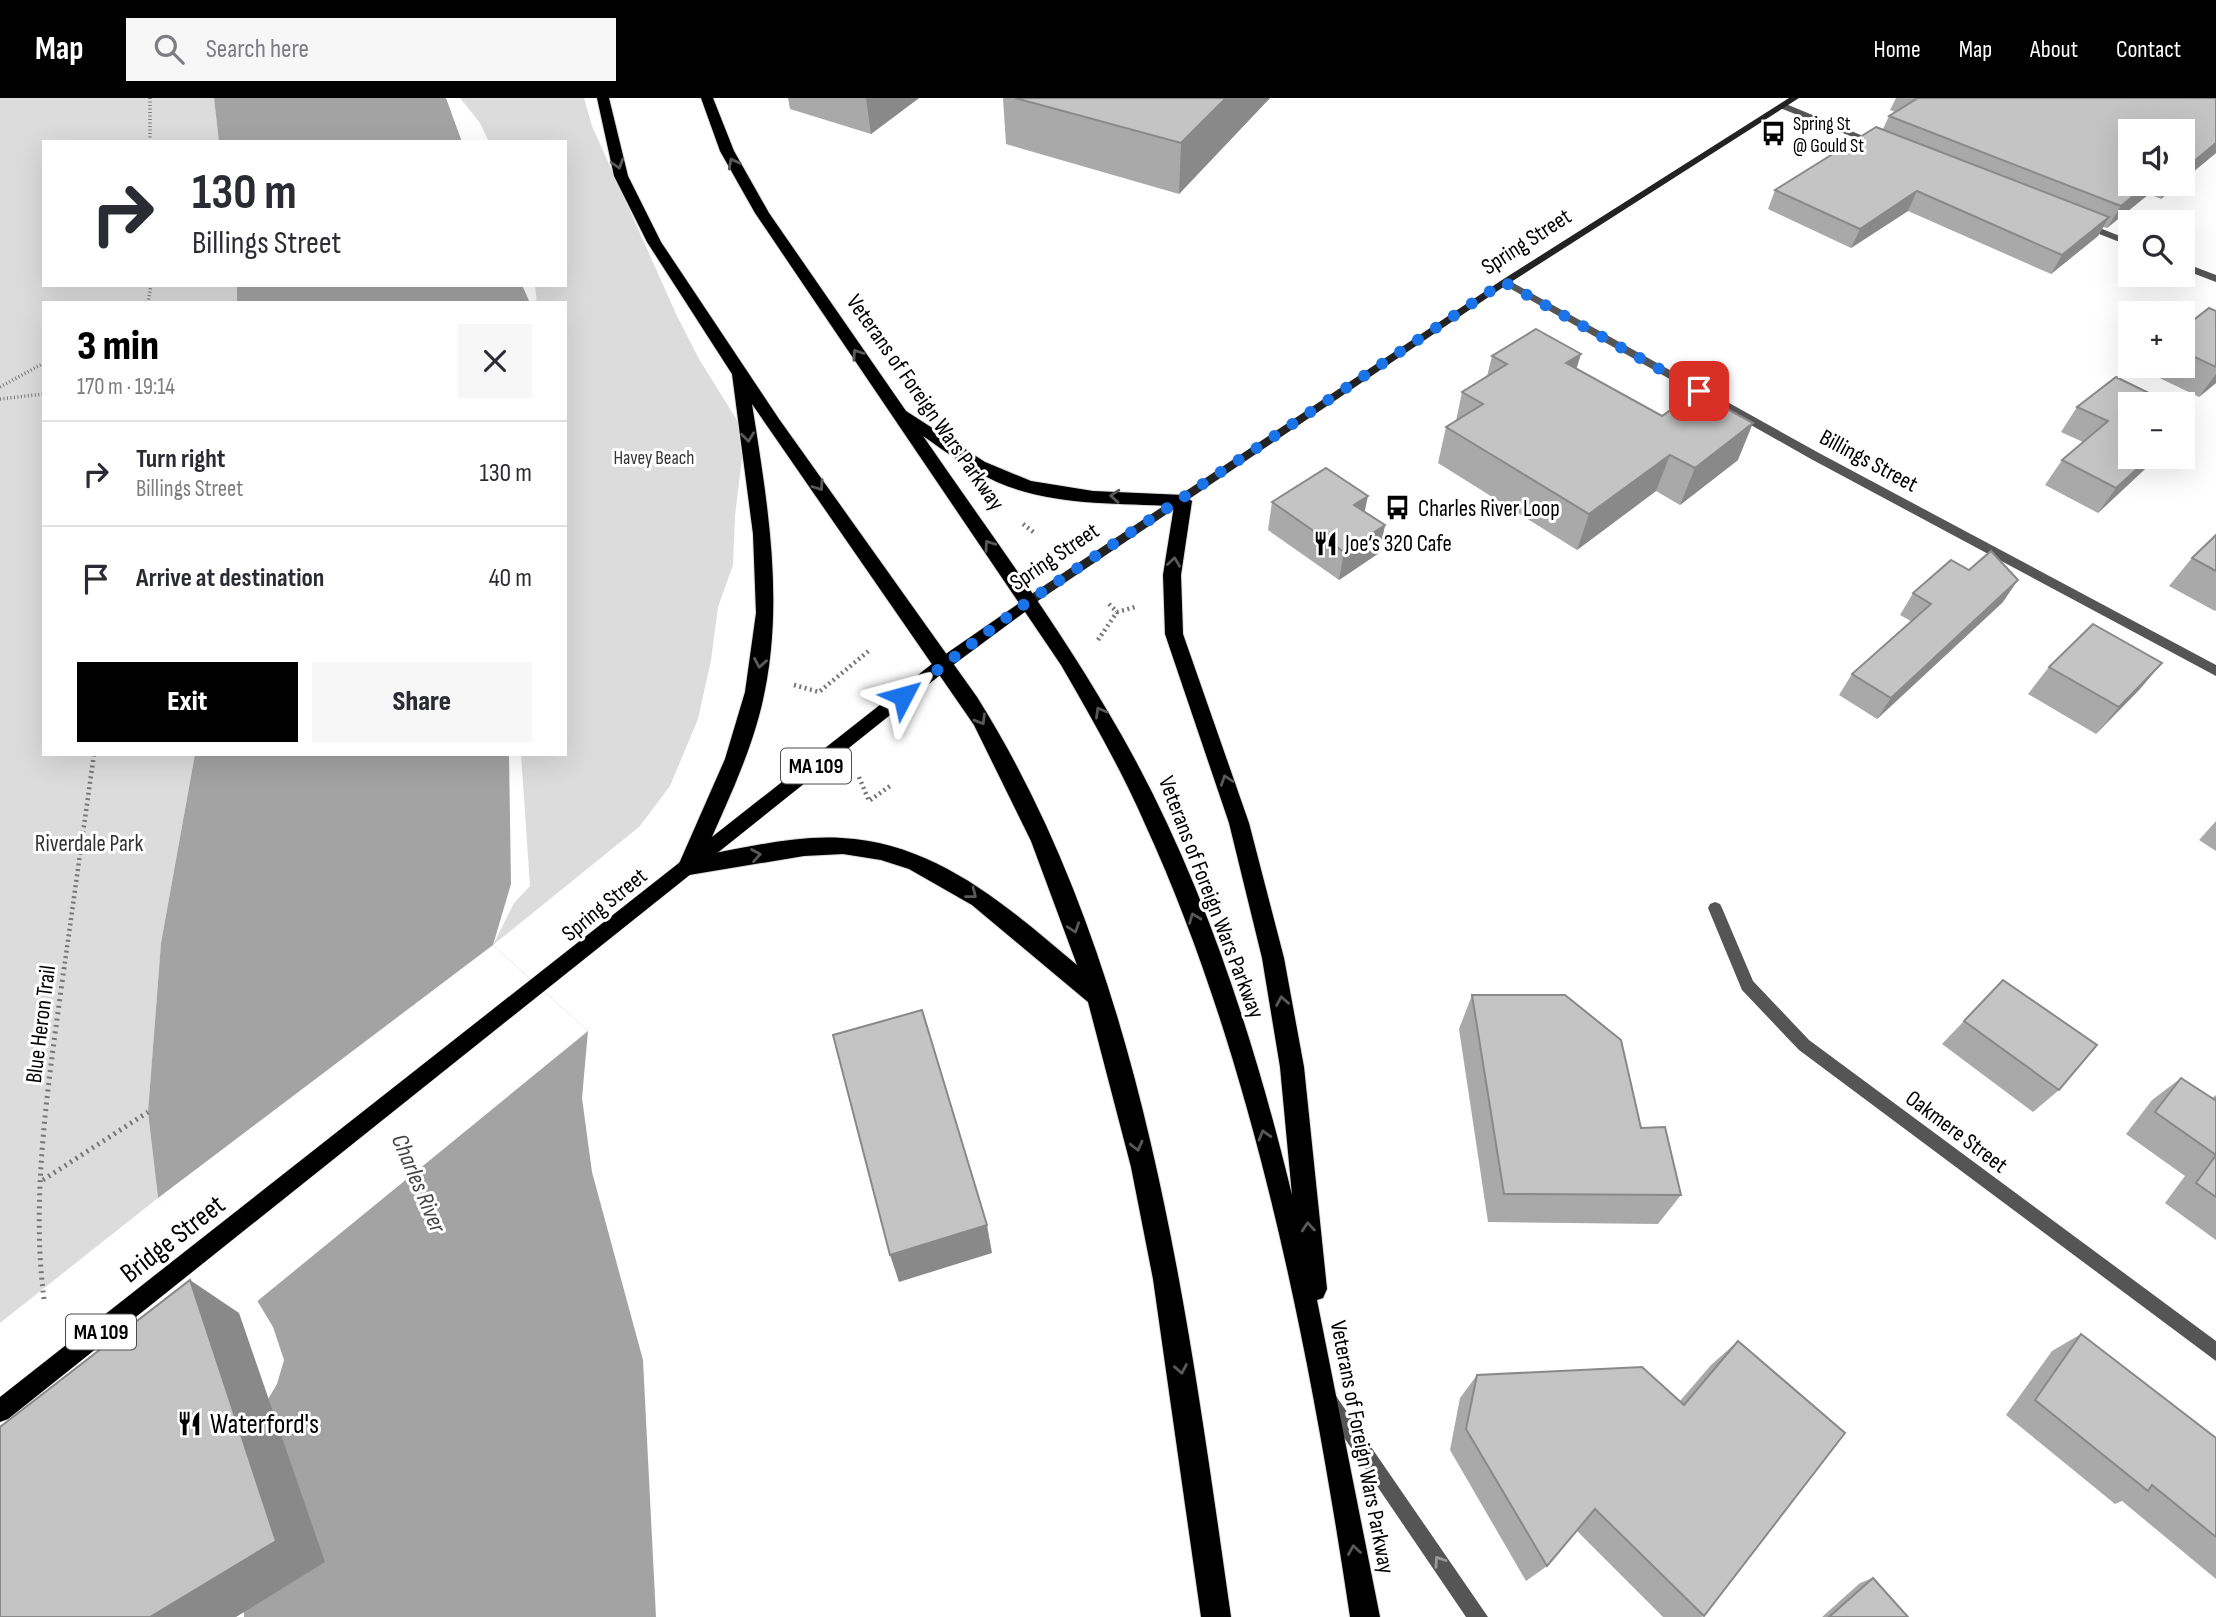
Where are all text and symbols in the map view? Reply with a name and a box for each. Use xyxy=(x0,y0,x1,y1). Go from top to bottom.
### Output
search box xyxy=(126,18,616,81)
text: Map xyxy=(35,29,84,69)
icon: search xyxy=(150,30,188,68)
text: Search here xyxy=(206,34,309,65)
text: Home xyxy=(1873,35,1921,64)
text: Map xyxy=(1959,35,1992,64)
text: About xyxy=(2030,35,2078,64)
text: Contact xyxy=(2116,35,2181,64)
place label: Spring St @ Gould St xyxy=(1793,113,1864,158)
map controls xyxy=(2118,119,2195,469)
button: sound xyxy=(2118,119,2195,196)
bus stop icon: Spring St @ Gould St xyxy=(1759,120,1787,148)
one-way arrow xyxy=(610,158,624,170)
one-way arrow xyxy=(728,158,741,170)
text: 130 m xyxy=(192,164,297,223)
icon: right xyxy=(77,168,168,259)
street label: Spring Street xyxy=(1476,202,1577,281)
button: search xyxy=(2118,210,2195,287)
text: Billings Street xyxy=(192,224,341,263)
street label: Veterans of Foreign Wars Parkway xyxy=(840,289,1010,516)
button: + xyxy=(2118,301,2195,378)
text: 3 min xyxy=(77,321,159,372)
button: close xyxy=(458,324,532,398)
one-way arrow xyxy=(852,349,865,362)
pin xyxy=(1669,361,1729,421)
icon: arrive xyxy=(1680,372,1718,410)
text: 170 m · 19:14 xyxy=(77,373,175,401)
button: − xyxy=(2118,392,2195,469)
street label: Billings Street xyxy=(1815,423,1922,498)
one-way arrow xyxy=(741,431,756,443)
text: Turn right xyxy=(136,444,225,475)
park label: Havey Beach xyxy=(613,447,695,470)
icon: right xyxy=(77,455,115,493)
text: 130 m xyxy=(480,458,532,489)
text: Billings Street xyxy=(136,475,243,503)
one-way arrow xyxy=(811,478,824,491)
one-way arrow xyxy=(1109,489,1120,504)
bus stop icon: Charles River Loop xyxy=(1384,494,1412,522)
place label: Charles River Loop xyxy=(1418,495,1560,523)
street label: Spring Street xyxy=(1005,517,1104,597)
restaurant icon: Joe’s 320 Cafe xyxy=(1311,529,1339,557)
place label: Joe’s 320 Cafe xyxy=(1344,530,1452,558)
one-way arrow xyxy=(985,540,997,553)
one-way arrow xyxy=(1166,556,1181,568)
icon: arrive xyxy=(77,560,115,598)
text: Arrive at destination xyxy=(136,563,324,594)
text: 40 m xyxy=(489,563,532,594)
one-way arrow xyxy=(753,657,768,669)
position arrow xyxy=(866,659,940,733)
button: Exit xyxy=(77,662,298,742)
button: Share xyxy=(312,662,532,742)
one-way arrow xyxy=(1095,706,1108,719)
one-way arrow xyxy=(973,713,986,726)
road number: MA 109 xyxy=(781,748,851,784)
street label: Veterans of Foreign Wars Parkway xyxy=(1152,772,1270,1023)
one-way arrow xyxy=(1219,775,1234,787)
park label: Riverdale Park xyxy=(35,830,143,858)
one-way arrow xyxy=(750,848,762,863)
street label: Spring Street xyxy=(556,862,653,948)
one-way arrow xyxy=(965,885,977,898)
one-way arrow xyxy=(1188,913,1202,925)
one-way arrow xyxy=(1066,921,1080,933)
street label: Blue Heron Trail xyxy=(20,964,62,1085)
one-way arrow xyxy=(1275,995,1290,1007)
street label: Oakmere Street xyxy=(1900,1084,2013,1179)
one-way arrow xyxy=(1258,1129,1273,1141)
water label: Charles River xyxy=(385,1130,453,1238)
one-way arrow xyxy=(1129,1140,1143,1152)
street label: Bridge Street xyxy=(114,1188,232,1290)
one-way arrow xyxy=(1301,1221,1316,1232)
road number: MA 109 xyxy=(66,1314,136,1350)
street label: Veterans of Foreign Wars Parkway xyxy=(1324,1318,1400,1576)
one-way arrow xyxy=(1173,1363,1188,1375)
place label: Waterford's xyxy=(210,1408,319,1441)
restaurant icon: Waterford's xyxy=(176,1409,204,1437)
one-way arrow xyxy=(1347,1544,1362,1555)
one-way arrow xyxy=(1435,1556,1447,1569)

